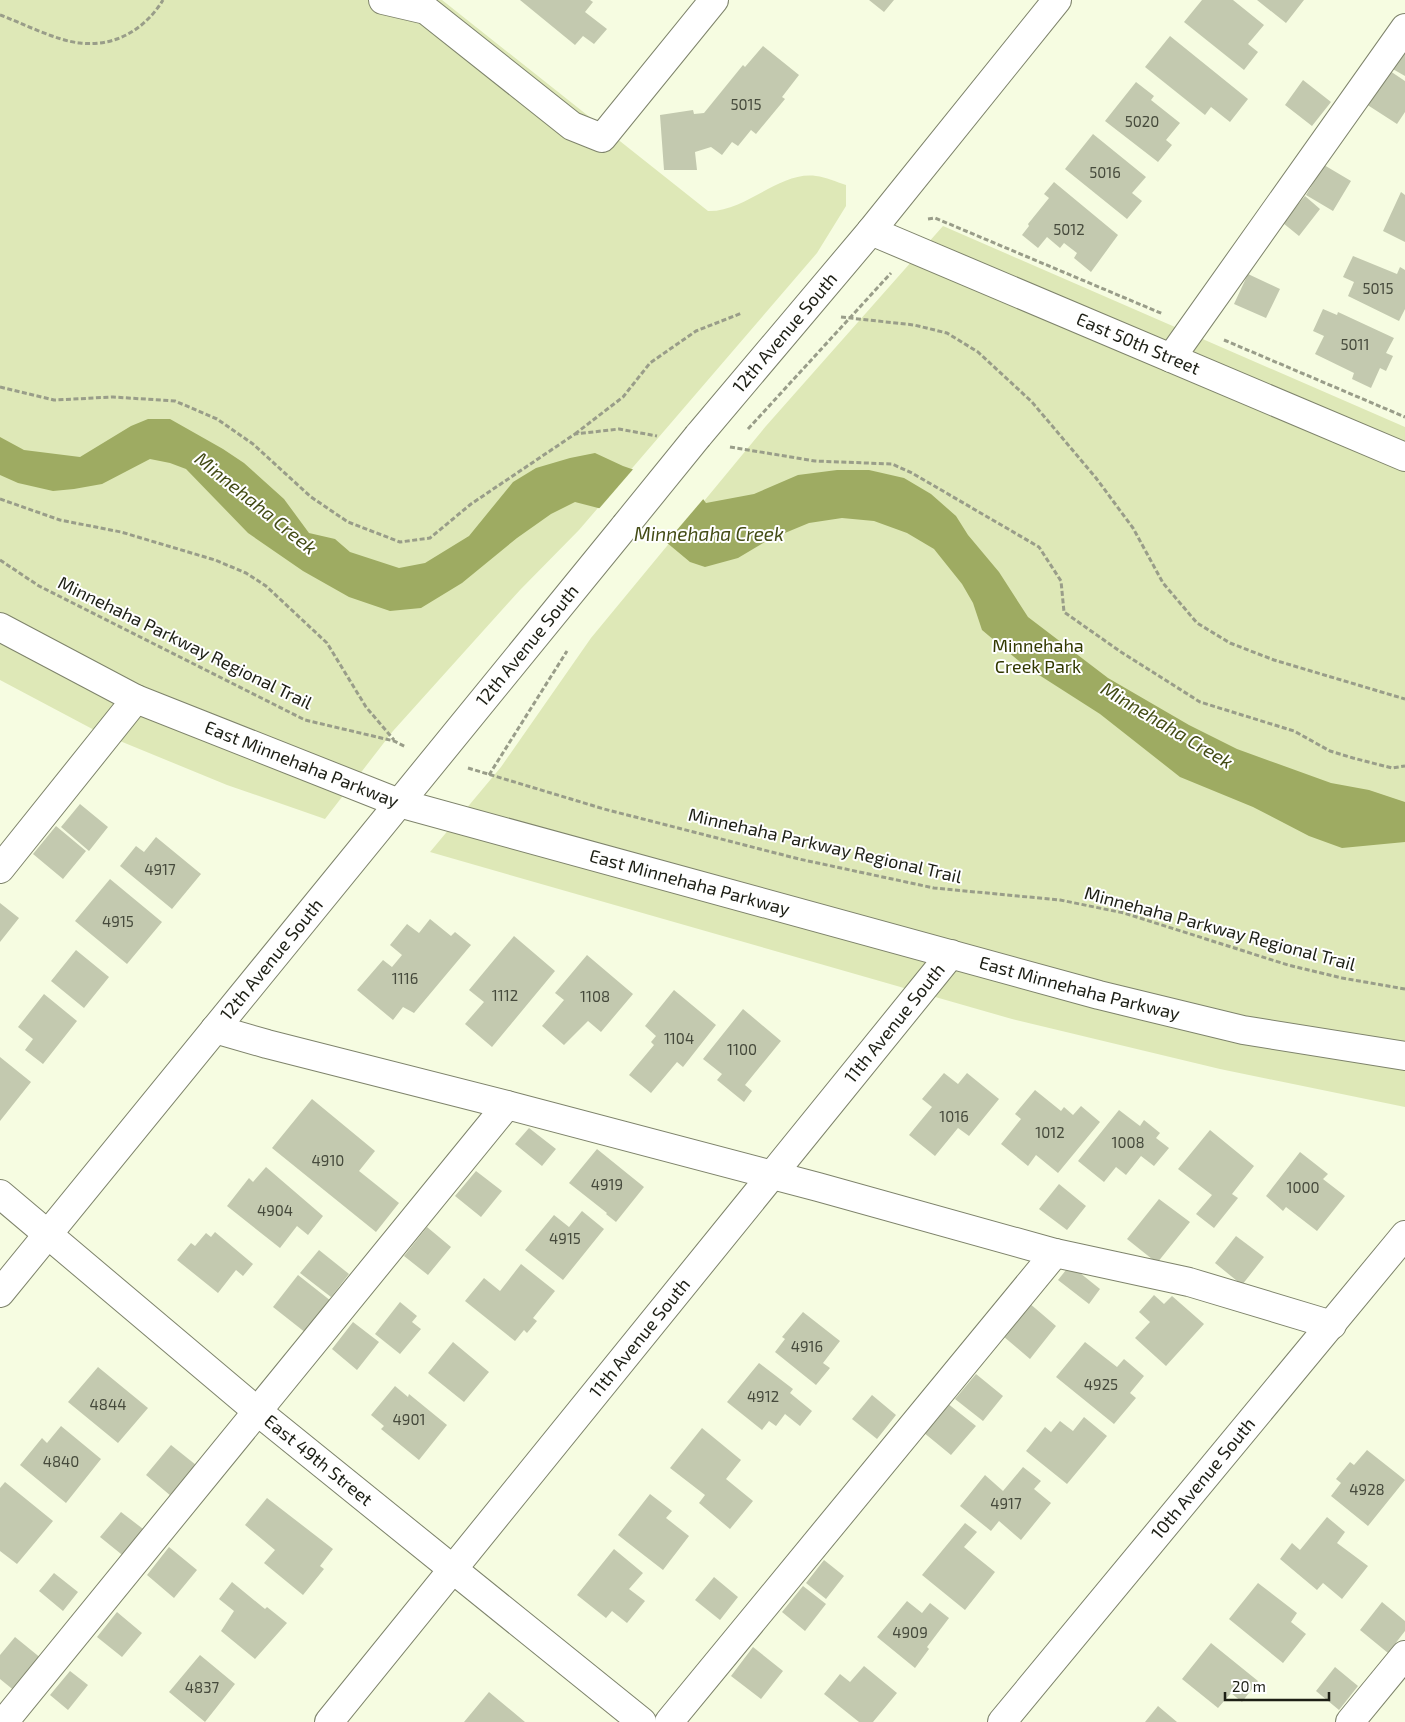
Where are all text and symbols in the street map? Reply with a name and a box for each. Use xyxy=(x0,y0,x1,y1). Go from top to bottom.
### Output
house number: 5015 xyxy=(730,95,762,113)
house number: 5020 xyxy=(1125,112,1159,130)
house number: 5016 xyxy=(1089,163,1121,181)
house number: 5012 xyxy=(1053,220,1085,238)
street label: 12th Avenue South xyxy=(727,268,841,397)
house number: 5015 xyxy=(1362,279,1394,297)
street label: East 50th Street xyxy=(1073,307,1204,379)
house number: 5011 xyxy=(1340,335,1370,353)
water label: Minnehaha Creek xyxy=(191,446,322,559)
water label: Minnehaha Creek xyxy=(634,522,784,545)
street label: Minnehaha Parkway Regional Trail xyxy=(55,571,317,714)
street label: 12th Avenue South xyxy=(471,580,583,710)
park label: Minnehaha Creek Park xyxy=(992,634,1084,677)
water label: Minnehaha Creek xyxy=(1097,676,1238,773)
street label: East Minnehaha Parkway xyxy=(202,715,403,812)
street label: Minnehaha Parkway Regional Trail xyxy=(686,803,965,887)
street label: East Minnehaha Parkway xyxy=(587,844,793,920)
house number: 4917 xyxy=(144,860,176,878)
street label: Minnehaha Parkway Regional Trail xyxy=(1082,881,1359,975)
street label: 12th Avenue South xyxy=(215,894,327,1024)
house number: 4915 xyxy=(102,912,134,930)
street label: East Minnehaha Parkway xyxy=(977,951,1183,1024)
street label: 11th Avenue South xyxy=(839,958,949,1087)
house number: 1116 xyxy=(392,969,418,987)
house number: 1112 xyxy=(492,986,518,1004)
house number: 1108 xyxy=(580,987,610,1005)
house number: 1104 xyxy=(664,1029,694,1047)
house number: 1100 xyxy=(727,1040,757,1058)
house number: 1016 xyxy=(939,1107,969,1125)
house number: 1012 xyxy=(1035,1123,1065,1141)
house number: 1008 xyxy=(1111,1133,1145,1151)
house number: 4910 xyxy=(312,1151,344,1169)
house number: 4919 xyxy=(591,1175,623,1193)
house number: 1000 xyxy=(1286,1178,1320,1196)
house number: 4904 xyxy=(257,1201,293,1219)
house number: 4915 xyxy=(549,1229,581,1247)
street label: 11th Avenue South xyxy=(584,1273,694,1402)
house number: 4916 xyxy=(791,1337,823,1355)
house number: 4925 xyxy=(1084,1375,1118,1393)
house number: 4912 xyxy=(747,1387,779,1405)
house number: 4844 xyxy=(90,1395,126,1413)
street label: East 49th Street xyxy=(260,1409,377,1510)
house number: 4901 xyxy=(393,1410,425,1428)
street label: 10th Avenue South xyxy=(1146,1413,1259,1543)
house number: 4840 xyxy=(43,1452,79,1470)
house number: 4928 xyxy=(1349,1480,1385,1498)
house number: 4917 xyxy=(990,1494,1022,1512)
house number: 4909 xyxy=(892,1623,928,1641)
scale bar xyxy=(1225,1670,1329,1702)
text: 20 m xyxy=(1232,1677,1266,1695)
house number: 4837 xyxy=(185,1678,219,1696)

